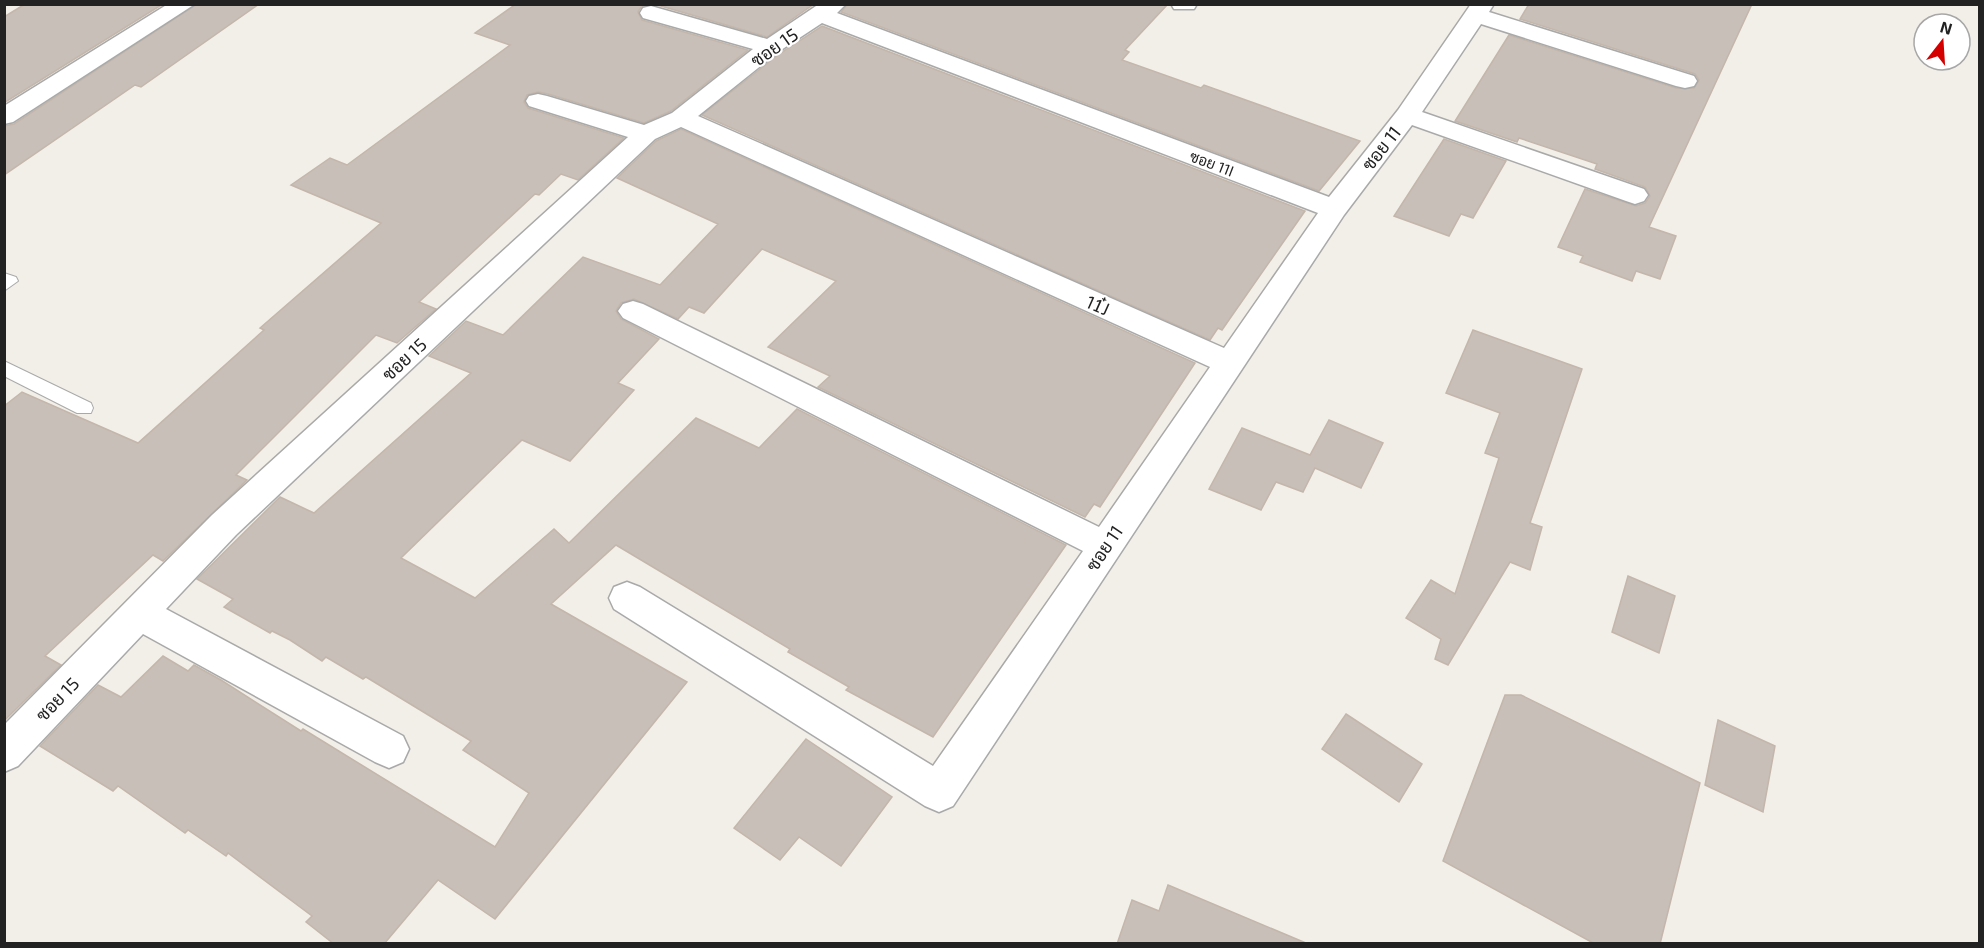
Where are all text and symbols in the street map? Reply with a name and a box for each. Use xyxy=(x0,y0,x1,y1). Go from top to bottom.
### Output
north arrow xyxy=(1912,12,1972,72)
text: N xyxy=(1938,16,1955,38)
street label: ซอย 15 xyxy=(746,23,802,71)
street label: ซอย 11 xyxy=(1357,121,1405,175)
street label: ซอย 11I xyxy=(1187,146,1237,180)
street label: 11๋J xyxy=(1083,290,1113,320)
street label: ซอย 15 xyxy=(377,333,431,385)
street label: ซอย 11 xyxy=(1081,521,1127,575)
street label: ซอย 15 xyxy=(31,672,83,726)

